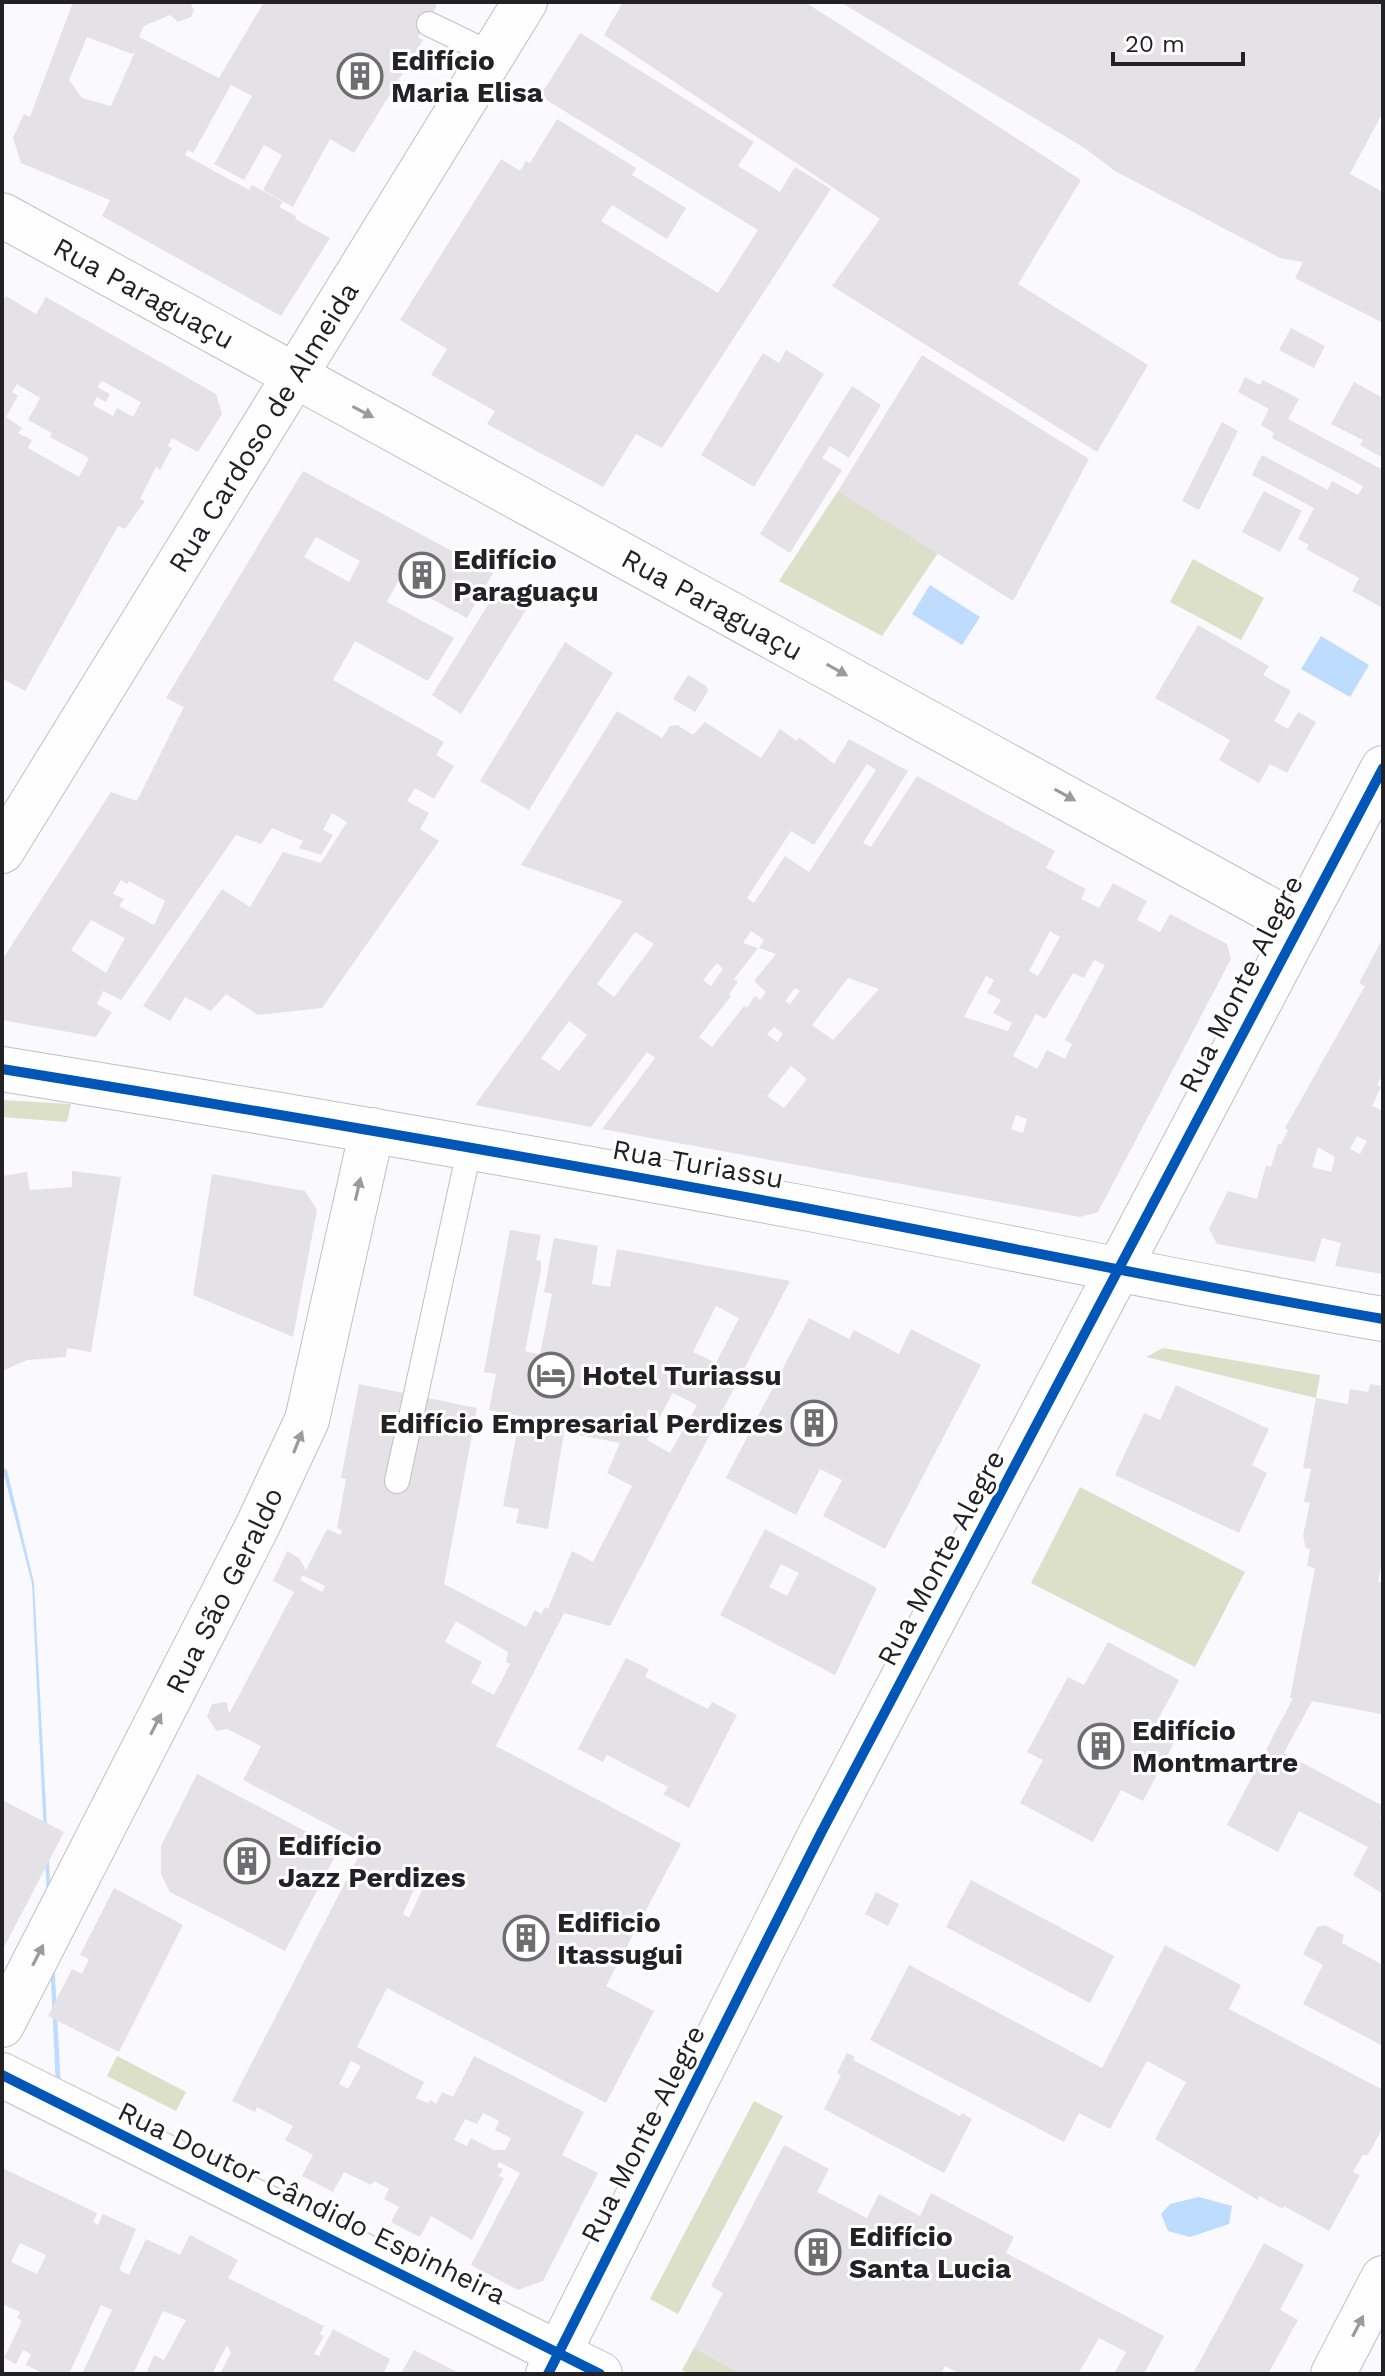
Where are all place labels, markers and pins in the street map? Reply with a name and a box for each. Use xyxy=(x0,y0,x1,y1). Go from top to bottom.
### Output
place label: Edifício Maria Elisa xyxy=(391,44,544,109)
building icon: Edifício Maria Elisa xyxy=(336,52,384,100)
place label: Edifício Paraguaçu xyxy=(453,543,599,608)
building icon: Edifício Paraguaçu xyxy=(398,551,446,599)
hotel icon: Hotel Turiassu xyxy=(527,1351,575,1399)
place label: Hotel Turiassu xyxy=(582,1359,782,1392)
building icon: Edifício Empresarial Perdizes xyxy=(790,1399,838,1447)
place label: Edifício Empresarial Perdizes xyxy=(380,1407,783,1440)
place label: Edifício Montmartre xyxy=(1132,1714,1298,1779)
building icon: Edifício Montmartre xyxy=(1077,1722,1125,1770)
place label: Edifício Jazz Perdizes xyxy=(278,1829,466,1894)
building icon: Edifício Jazz Perdizes xyxy=(223,1837,271,1885)
place label: Edificio Itassugui xyxy=(557,1906,683,1971)
building icon: Edificio Itassugui xyxy=(502,1914,550,1962)
place label: Edifício Santa Lucia xyxy=(849,2220,1012,2285)
building icon: Edifício Santa Lucia xyxy=(794,2228,842,2276)

